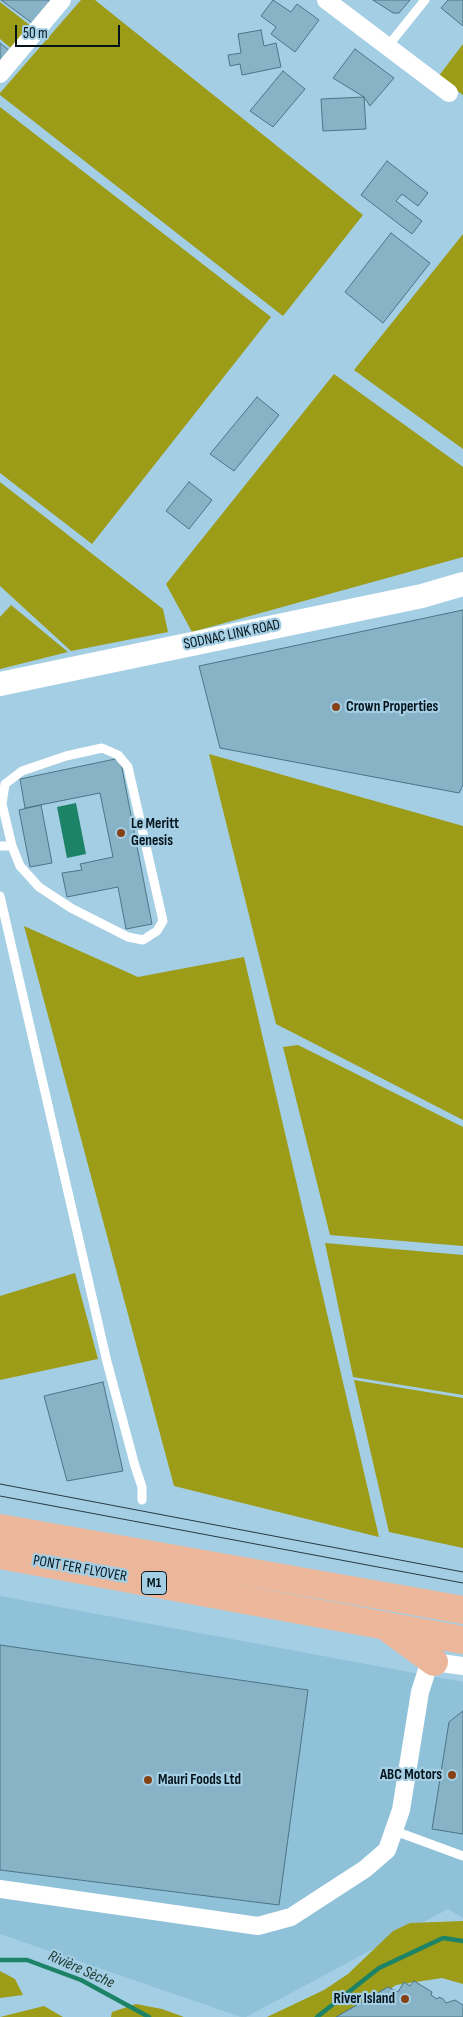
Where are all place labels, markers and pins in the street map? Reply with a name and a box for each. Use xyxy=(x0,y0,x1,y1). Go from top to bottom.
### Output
place label: Crown Properties xyxy=(346,698,438,716)
marker: Crown Properties xyxy=(330,701,342,713)
place label: Le Meritt Genesis xyxy=(131,815,179,850)
marker: Le Meritt Genesis xyxy=(115,827,127,839)
place label: ABC Motors xyxy=(380,1766,442,1784)
marker: ABC Motors xyxy=(446,1769,458,1781)
place label: Mauri Foods Ltd xyxy=(158,1771,241,1789)
marker: Mauri Foods Ltd xyxy=(142,1774,154,1786)
place label: River Island xyxy=(334,1990,395,2008)
marker: River Island xyxy=(399,1993,411,2005)

